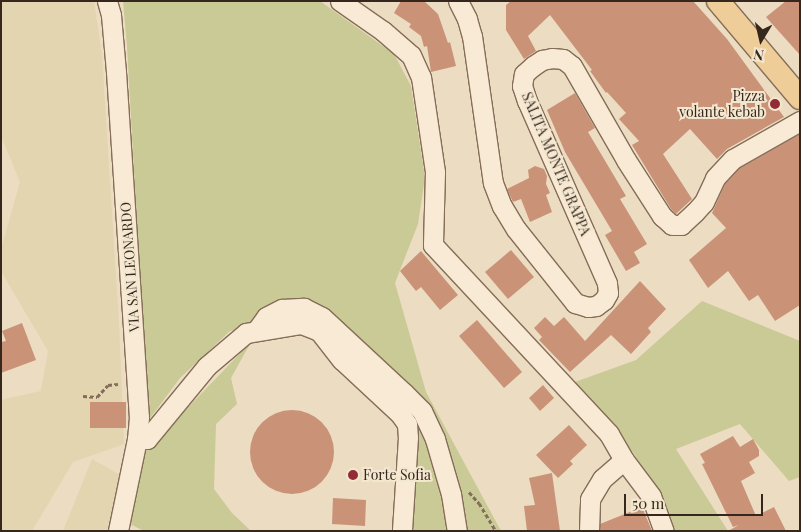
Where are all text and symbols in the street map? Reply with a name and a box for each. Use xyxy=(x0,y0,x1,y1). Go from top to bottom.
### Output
north arrow xyxy=(736,15,786,65)
text: N xyxy=(752,45,765,65)
place label: Pizza volante kebab xyxy=(679,88,765,120)
street label: SALITA MONTE GRAPPA xyxy=(518,90,594,238)
marker: Pizza volante kebab xyxy=(769,98,781,110)
street label: VIA SAN LEONARDO xyxy=(117,201,143,333)
place label: Forte Sofia xyxy=(363,467,431,483)
marker: Forte Sofia xyxy=(347,469,359,481)
scale bar xyxy=(626,484,765,516)
text: 50 m xyxy=(632,493,664,513)

